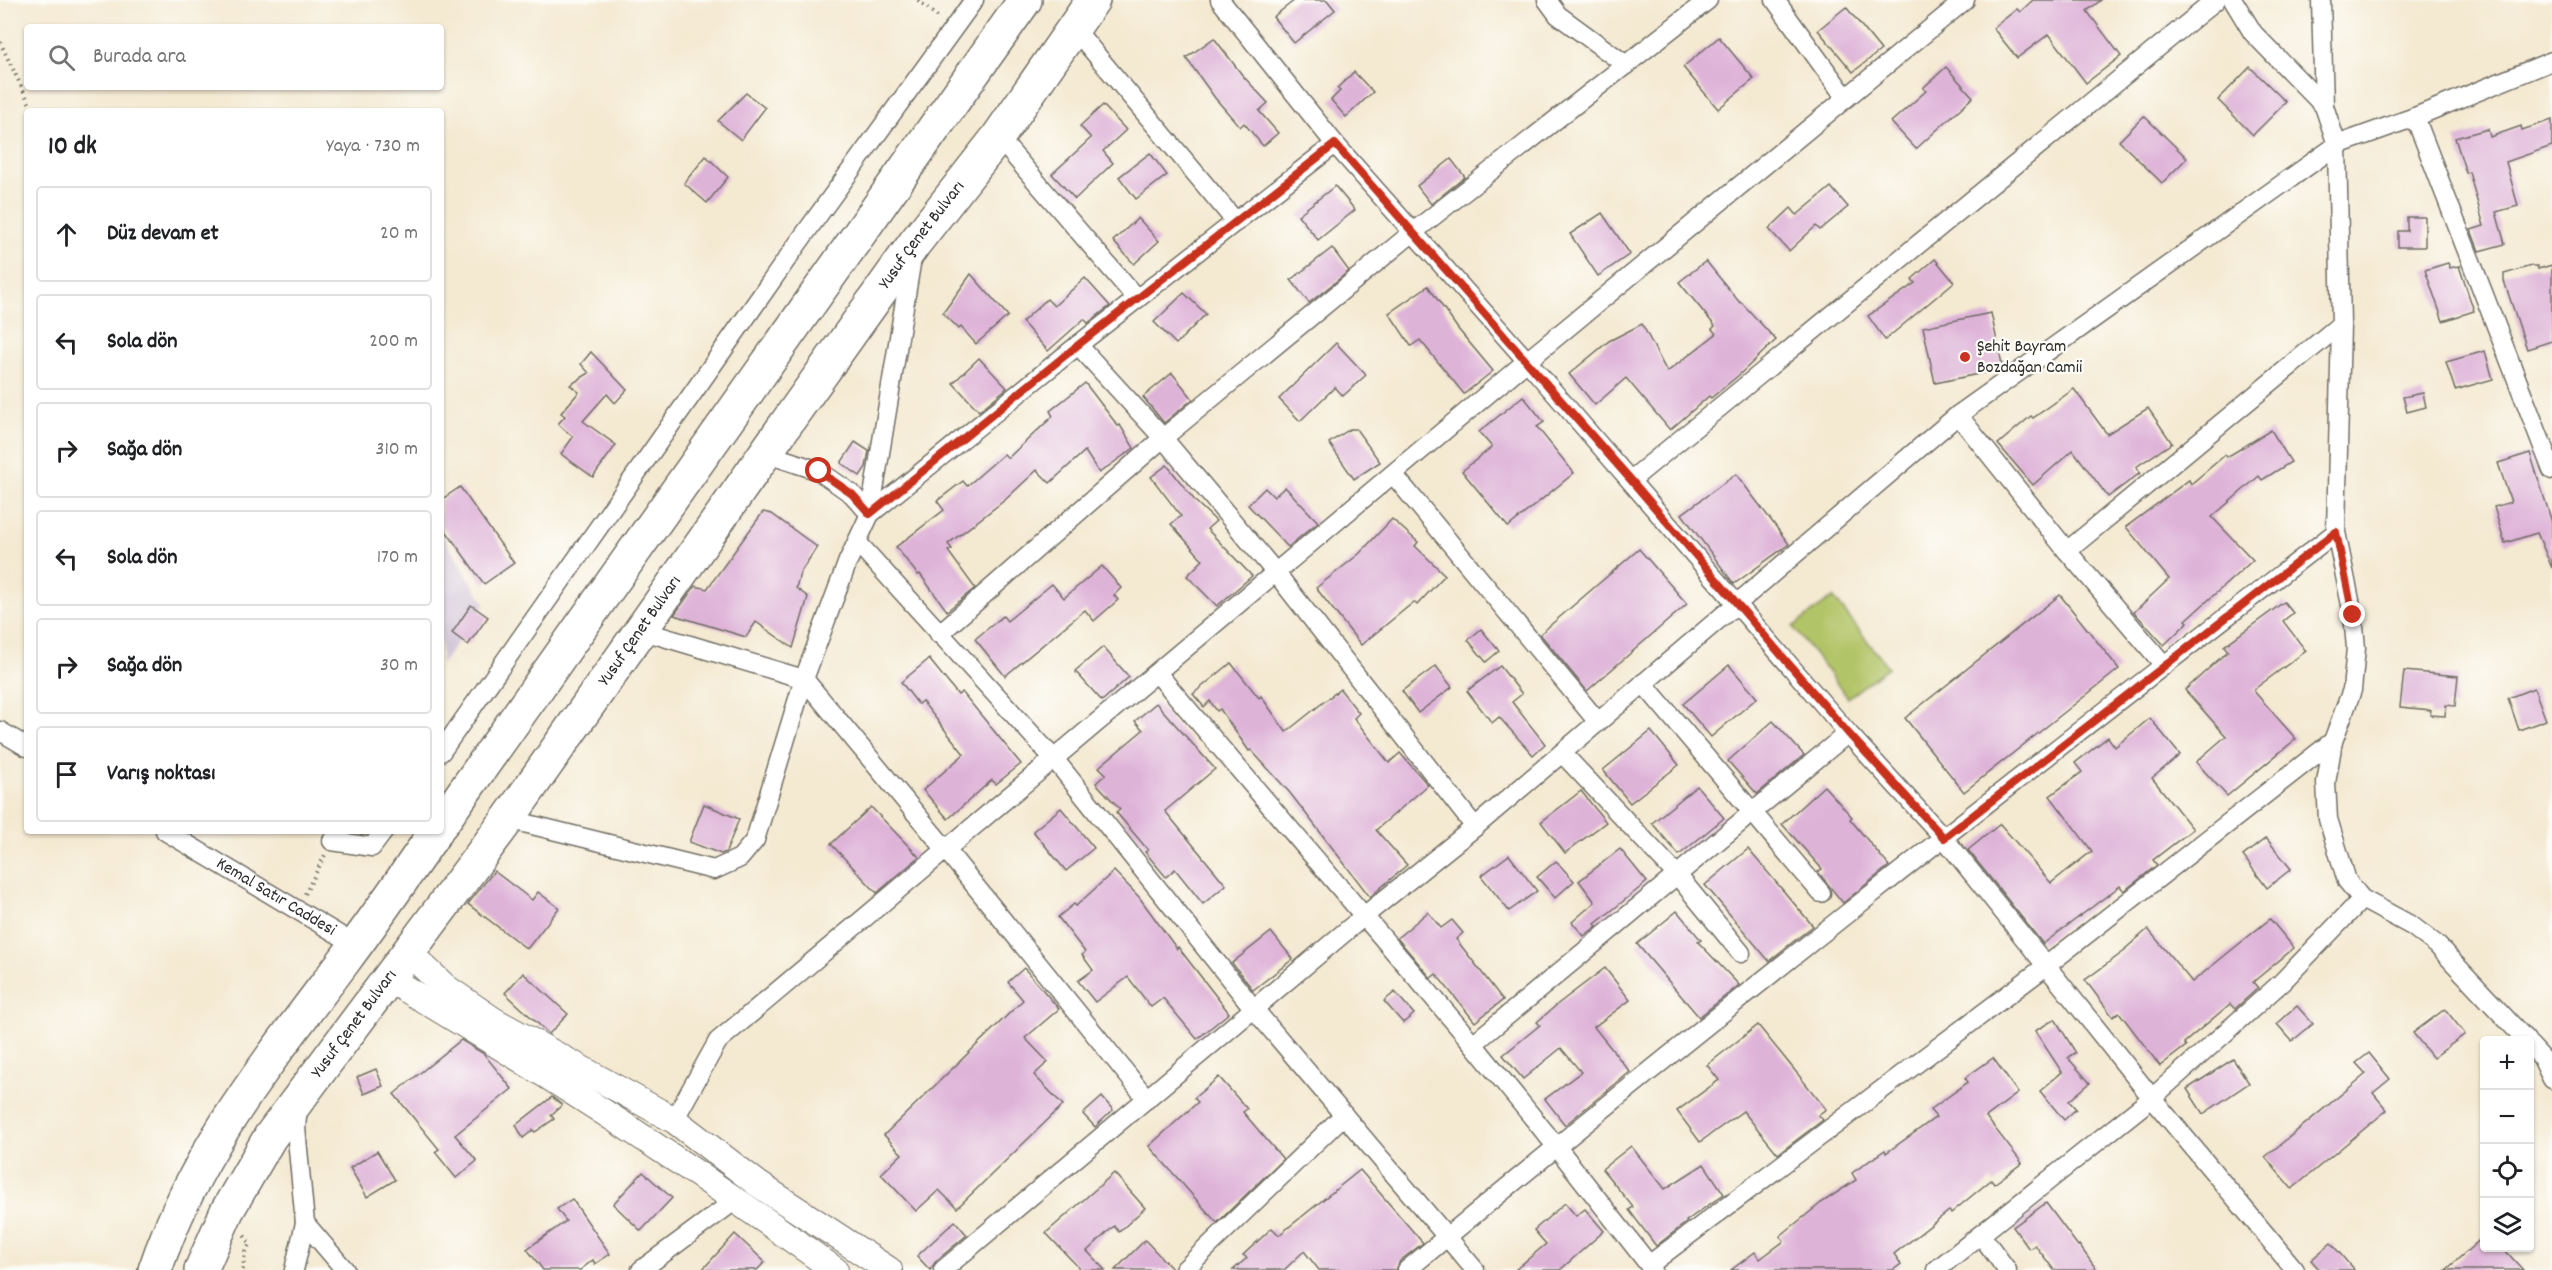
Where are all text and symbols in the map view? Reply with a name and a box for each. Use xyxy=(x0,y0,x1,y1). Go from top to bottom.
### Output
search box xyxy=(24,24,444,90)
icon: search xyxy=(45,41,78,74)
text: Burada ara xyxy=(93,42,186,73)
text: 10 dk xyxy=(48,129,97,166)
text: Yaya · 730 m xyxy=(326,133,420,161)
street label: Yusuf Çenet Bulvarı xyxy=(873,176,971,295)
icon: ahead xyxy=(50,218,83,251)
text: Düz devam et xyxy=(107,219,219,250)
text: 20 m xyxy=(380,220,418,248)
icon: left xyxy=(50,326,83,359)
text: Sola dön xyxy=(107,327,177,358)
text: 200 m xyxy=(369,328,418,356)
place label: Şehit Bayram Bozdağan Camii xyxy=(1977,335,2082,381)
marker: Şehit Bayram Bozdağan Camii xyxy=(1958,350,1972,364)
icon: right xyxy=(50,434,83,467)
text: Sağa dön xyxy=(107,435,182,466)
text: 310 m xyxy=(376,436,418,464)
route start xyxy=(805,457,831,483)
icon: left xyxy=(50,542,83,575)
text: Sola dön xyxy=(107,543,177,574)
text: 170 m xyxy=(377,544,418,572)
street label: Yusuf Çenet Bulvarı xyxy=(593,571,688,691)
route end xyxy=(2339,601,2365,627)
icon: right xyxy=(50,650,83,683)
text: Sağa dön xyxy=(107,651,182,682)
text: 30 m xyxy=(380,652,418,680)
icon: arrive xyxy=(50,758,83,791)
text: Varış noktası xyxy=(107,759,215,790)
street label: Kemal Satır Caddesi xyxy=(211,852,340,943)
street label: Yusuf Çenet Bulvarı xyxy=(305,965,403,1084)
map controls xyxy=(2480,1036,2534,1252)
button: + xyxy=(2480,1036,2534,1090)
button: − xyxy=(2480,1090,2534,1144)
button: locate xyxy=(2480,1144,2534,1198)
button: layers xyxy=(2480,1198,2534,1252)

